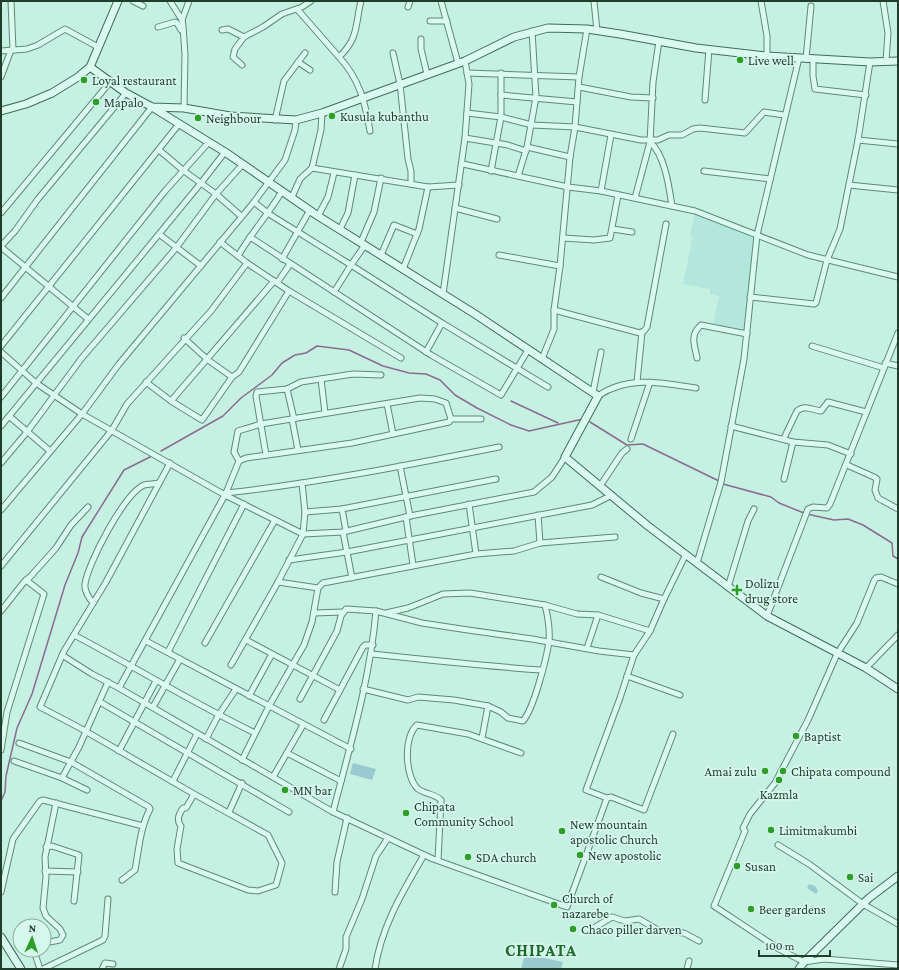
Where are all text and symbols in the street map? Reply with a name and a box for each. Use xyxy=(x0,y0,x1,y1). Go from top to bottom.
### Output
place label: Live well xyxy=(748,53,794,68)
marker: Live well xyxy=(735,55,745,65)
place label: Loyal restaurant xyxy=(92,73,177,88)
marker: Loyal restaurant xyxy=(79,75,89,85)
place label: Mapalo xyxy=(104,95,144,110)
marker: Mapalo xyxy=(91,97,101,107)
place label: Kusula kubanthu xyxy=(340,109,429,124)
place label: Neighbour xyxy=(206,111,262,126)
marker: Kusula kubanthu xyxy=(327,111,337,121)
marker: Neighbour xyxy=(193,113,203,123)
place label: Dolizu drug store xyxy=(745,576,798,606)
marker: Dolizu drug store xyxy=(732,585,742,595)
place label: Baptist xyxy=(804,729,842,744)
marker: Baptist xyxy=(791,731,801,741)
place label: Amai zulu xyxy=(705,764,757,779)
place label: Chipata compound xyxy=(791,764,891,779)
marker: Amai zulu xyxy=(760,766,770,776)
marker: Chipata compound xyxy=(778,766,788,776)
marker: Kazmla xyxy=(774,775,784,785)
place label: MN bar xyxy=(293,783,332,798)
marker: MN bar xyxy=(280,785,290,795)
place label: Kazmla xyxy=(760,787,798,802)
place label: Chipata Community School xyxy=(414,799,514,829)
marker: Chipata Community School xyxy=(401,808,411,818)
place label: New mountain apostolic Church xyxy=(570,817,658,847)
place label: Limitmakumbi xyxy=(779,823,858,838)
marker: Limitmakumbi xyxy=(766,825,776,835)
marker: New mountain apostolic Church xyxy=(557,826,567,836)
place label: New apostolic xyxy=(588,848,662,863)
place label: SDA church xyxy=(476,850,536,865)
marker: New apostolic xyxy=(575,850,585,860)
marker: SDA church xyxy=(463,852,473,862)
place label: Susan xyxy=(745,859,776,874)
marker: Susan xyxy=(732,861,742,871)
place label: Sai xyxy=(858,870,874,885)
marker: Sai xyxy=(845,872,855,882)
place label: Church of nazarebe xyxy=(562,891,614,921)
marker: Church of nazarebe xyxy=(549,900,559,910)
place label: Beer gardens xyxy=(759,902,826,917)
marker: Beer gardens xyxy=(746,904,756,914)
north arrow xyxy=(12,918,52,958)
text: N xyxy=(28,922,37,934)
place label: Chaco piller darven xyxy=(581,922,682,937)
marker: Chaco piller darven xyxy=(568,924,578,934)
scale bar xyxy=(759,932,830,958)
text: 100 m xyxy=(765,939,795,953)
district label: CHIPATA xyxy=(505,941,577,960)

